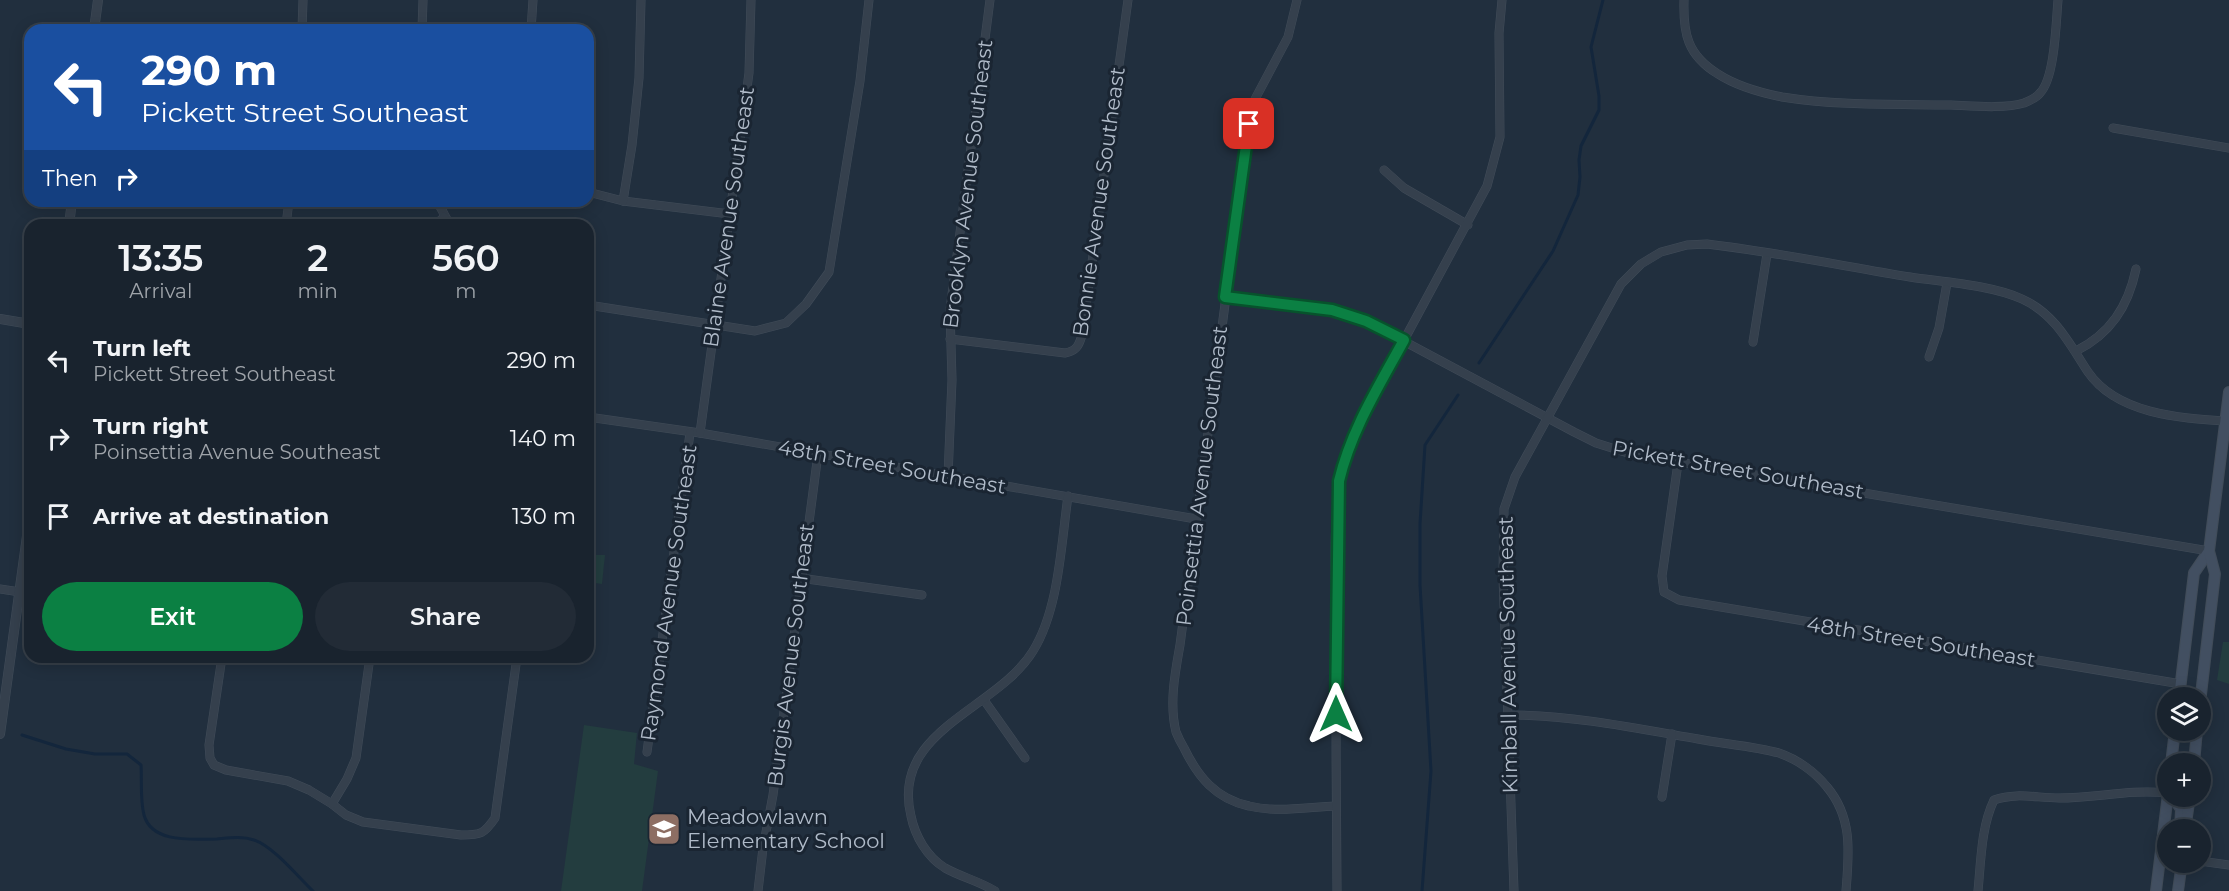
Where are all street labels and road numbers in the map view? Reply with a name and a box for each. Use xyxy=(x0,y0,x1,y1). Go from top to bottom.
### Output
street label: Brooklyn Avenue Southeast xyxy=(937,38,998,330)
street label: Bonnie Avenue Southeast xyxy=(1067,65,1130,339)
street label: Blaine Avenue Southeast xyxy=(698,85,759,349)
street label: Poinsettia Avenue Southeast xyxy=(1171,324,1232,627)
street label: 48th Street Southeast xyxy=(776,434,1008,499)
street label: Pickett Street Southeast xyxy=(1610,435,1866,504)
street label: Raymond Avenue Southeast xyxy=(635,443,702,743)
street label: Kimball Avenue Southeast xyxy=(1493,516,1522,794)
street label: Burgis Avenue Southeast xyxy=(762,522,819,788)
street label: 48th Street Southeast xyxy=(1805,611,2037,672)

